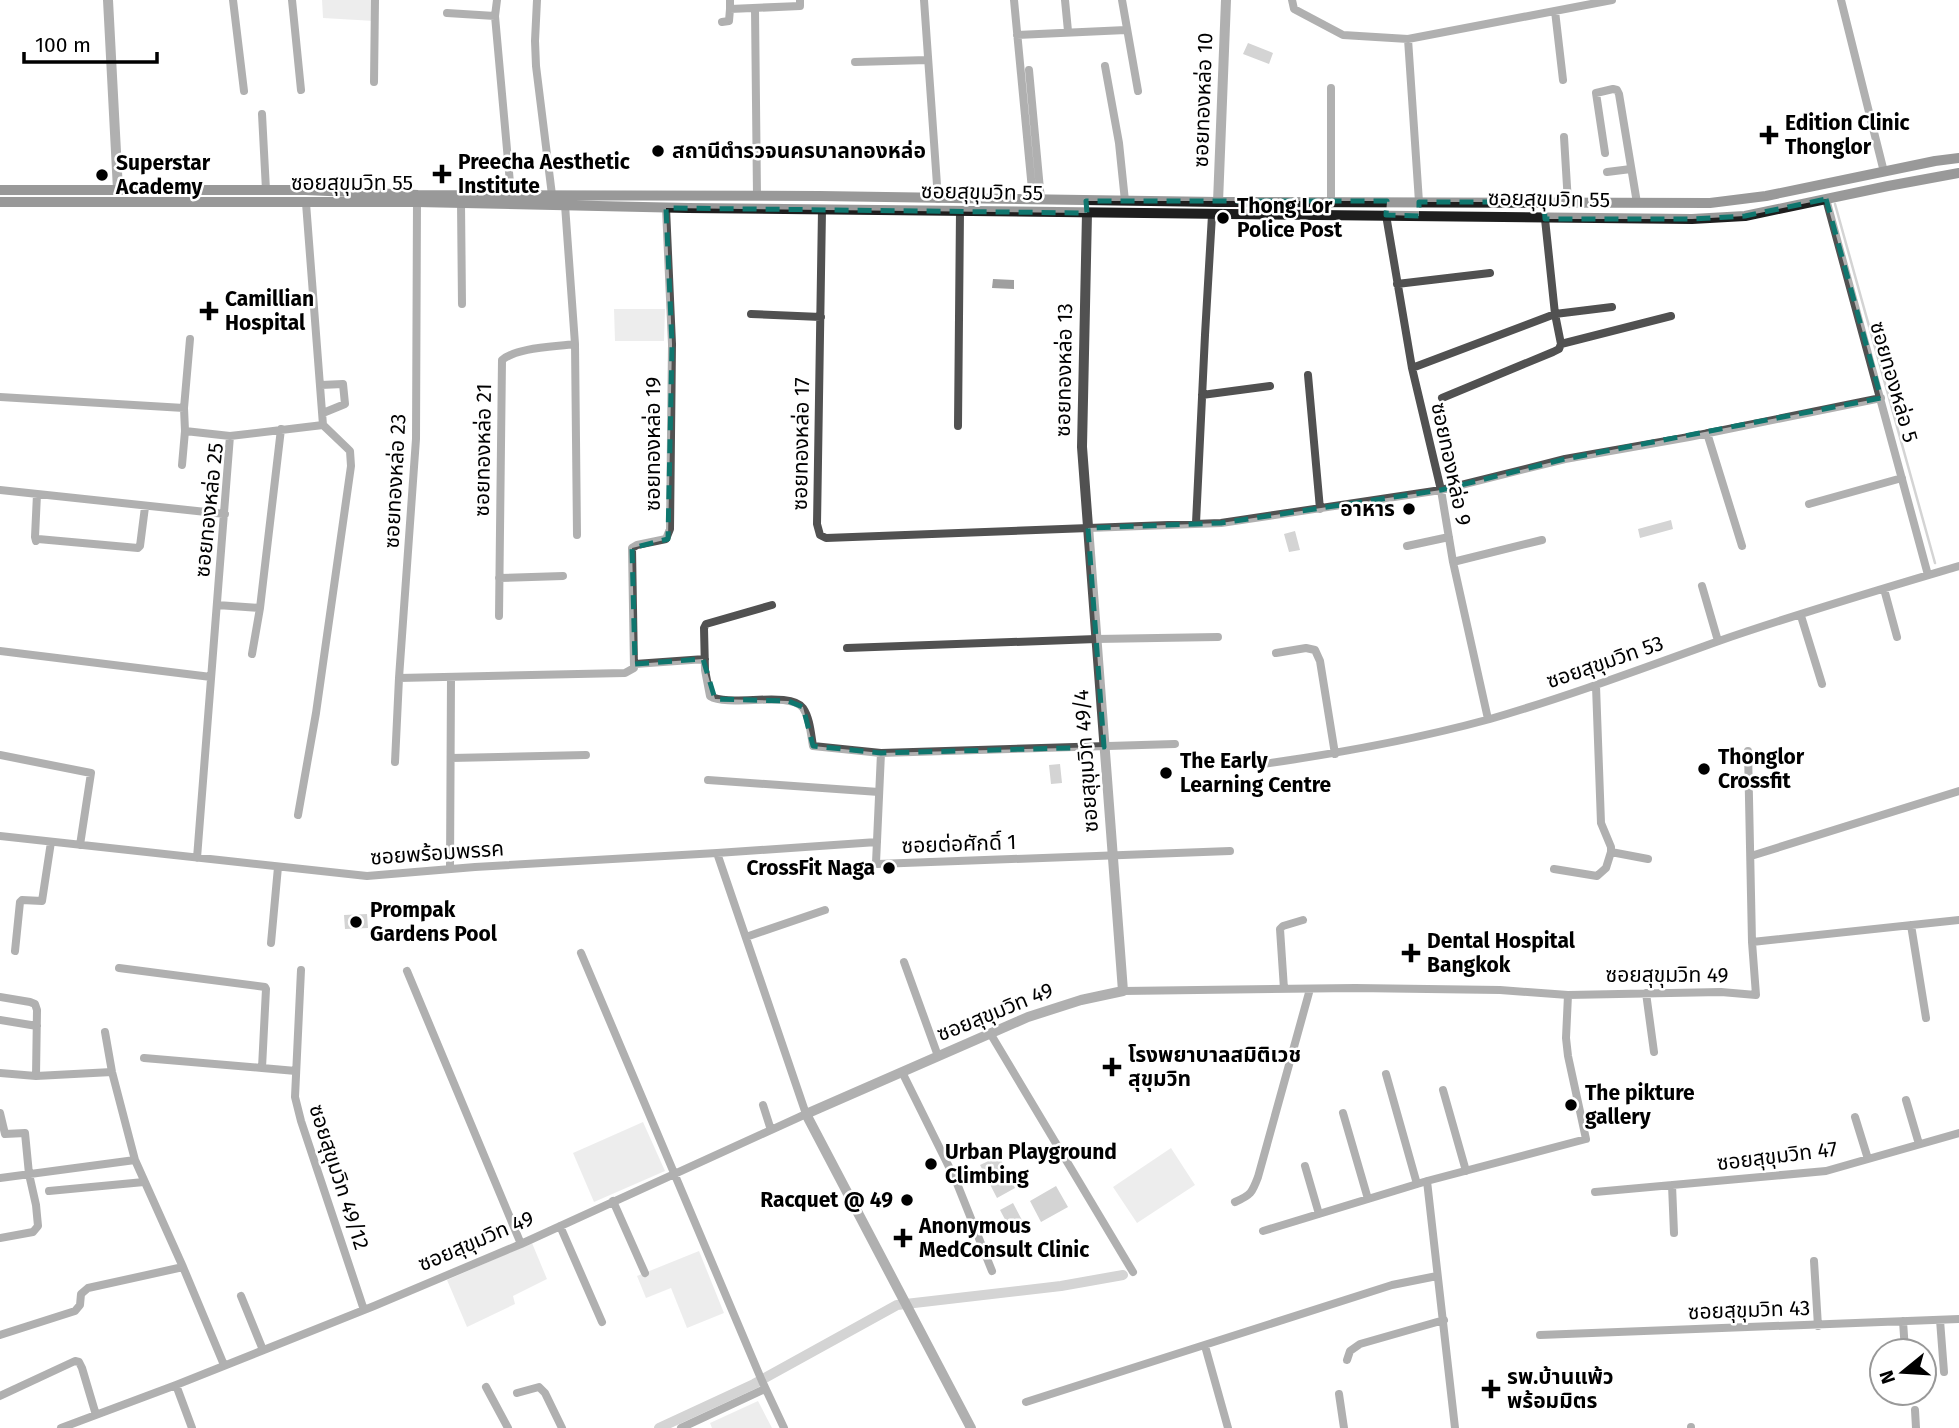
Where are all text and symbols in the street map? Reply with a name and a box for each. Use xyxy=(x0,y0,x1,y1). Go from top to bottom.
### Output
scale bar xyxy=(24,21,158,65)
text: 100 m xyxy=(35,32,91,58)
street label: ซอยทองหล่อ 10 xyxy=(1188,32,1218,168)
place label: Edition Clinic Thonglor xyxy=(1785,110,1910,160)
marker: Edition Clinic Thonglor xyxy=(1759,125,1779,145)
place label: สถานีตำรวจนครบาลทองหล่อ xyxy=(672,138,926,164)
marker: สถานีตำรวจนครบาลทองหล่อ xyxy=(650,143,666,159)
place label: Preecha Aesthetic Institute xyxy=(458,149,630,199)
place label: Superstar Academy xyxy=(115,150,211,200)
marker: Preecha Aesthetic Institute xyxy=(432,164,452,184)
marker: Superstar Academy xyxy=(94,167,110,183)
street label: ซอยสุขุมวิท 55 xyxy=(291,170,413,196)
street label: ซอยสุขุมวิท 55 xyxy=(921,178,1043,206)
street label: ซอยสุขุมวิท 55 xyxy=(1488,185,1610,213)
place label: Thong Lor Police Post xyxy=(1237,193,1343,243)
marker: Thong Lor Police Post xyxy=(1215,210,1231,226)
place label: Camillian Hospital xyxy=(225,286,314,336)
marker: Camillian Hospital xyxy=(199,301,219,321)
street label: ซอยทองหล่อ 13 xyxy=(1050,303,1078,437)
street label: ซอยทองหล่อ 5 xyxy=(1864,318,1924,446)
street label: ซอยทองหล่อ 19 xyxy=(640,377,666,511)
street label: ซอยทองหล่อ 17 xyxy=(787,377,815,511)
street label: ซอยทองหล่อ 21 xyxy=(469,383,497,517)
street label: ซอยทองหล่อ 9 xyxy=(1425,400,1477,528)
street label: ซอยทองหล่อ 23 xyxy=(378,413,412,549)
street label: ซอยทองหล่อ 25 xyxy=(189,441,229,579)
place label: อาหาร xyxy=(1340,496,1395,522)
marker: อาหาร xyxy=(1401,501,1417,517)
street label: ซอยสุขุมวิท 53 xyxy=(1543,630,1667,694)
street label: ซอยสุขุมวิท 49/4 xyxy=(1068,689,1104,833)
place label: Thonglor Crossfit xyxy=(1718,744,1805,794)
place label: The Early Learning Centre xyxy=(1180,748,1332,798)
marker: Thonglor Crossfit xyxy=(1696,761,1712,777)
marker: The Early Learning Centre xyxy=(1158,765,1174,781)
street label: ซอยต่อศักดิ์ 1 xyxy=(901,829,1017,859)
street label: ซอยพร้อมพรรค xyxy=(369,835,505,871)
place label: CrossFit Naga xyxy=(747,855,875,881)
marker: CrossFit Naga xyxy=(881,860,897,876)
place label: Prompak Gardens Pool xyxy=(370,897,498,947)
marker: Prompak Gardens Pool xyxy=(348,914,364,930)
place label: Dental Hospital Bangkok xyxy=(1427,928,1576,978)
marker: Dental Hospital Bangkok xyxy=(1401,943,1421,963)
street label: ซอยสุขุมวิท 49 xyxy=(1605,962,1729,988)
street label: ซอยสุขุมวิท 49 xyxy=(933,977,1057,1047)
place label: โรงพยาบาลสมิติเวช สุขุมวิท xyxy=(1128,1042,1301,1092)
marker: โรงพยาบาลสมิติเวช สุขุมวิท xyxy=(1102,1057,1122,1077)
place label: The pikture gallery xyxy=(1585,1080,1695,1130)
marker: The pikture gallery xyxy=(1563,1097,1579,1113)
street label: ซอยสุขุมวิท 49/12 xyxy=(303,1101,375,1253)
street label: ซอยสุขุมวิท 47 xyxy=(1715,1136,1839,1176)
place label: Urban Playground Climbing xyxy=(945,1139,1117,1189)
marker: Urban Playground Climbing xyxy=(923,1156,939,1172)
place label: Racquet @ 49 xyxy=(760,1187,893,1213)
marker: Racquet @ 49 xyxy=(899,1192,915,1208)
street label: ซอยสุขุมวิท 49 xyxy=(414,1205,538,1277)
place label: Anonymous MedConsult Clinic xyxy=(918,1213,1089,1263)
marker: Anonymous MedConsult Clinic xyxy=(893,1228,913,1248)
street label: ซอยสุขุมวิท 43 xyxy=(1687,1295,1811,1325)
north arrow xyxy=(1868,1337,1938,1407)
place label: รพ.บ้านแพ้ว พร้อมมิตร xyxy=(1507,1364,1613,1414)
text: N xyxy=(1874,1368,1900,1387)
marker: รพ.บ้านแพ้ว พร้อมมิตร xyxy=(1481,1379,1501,1399)

